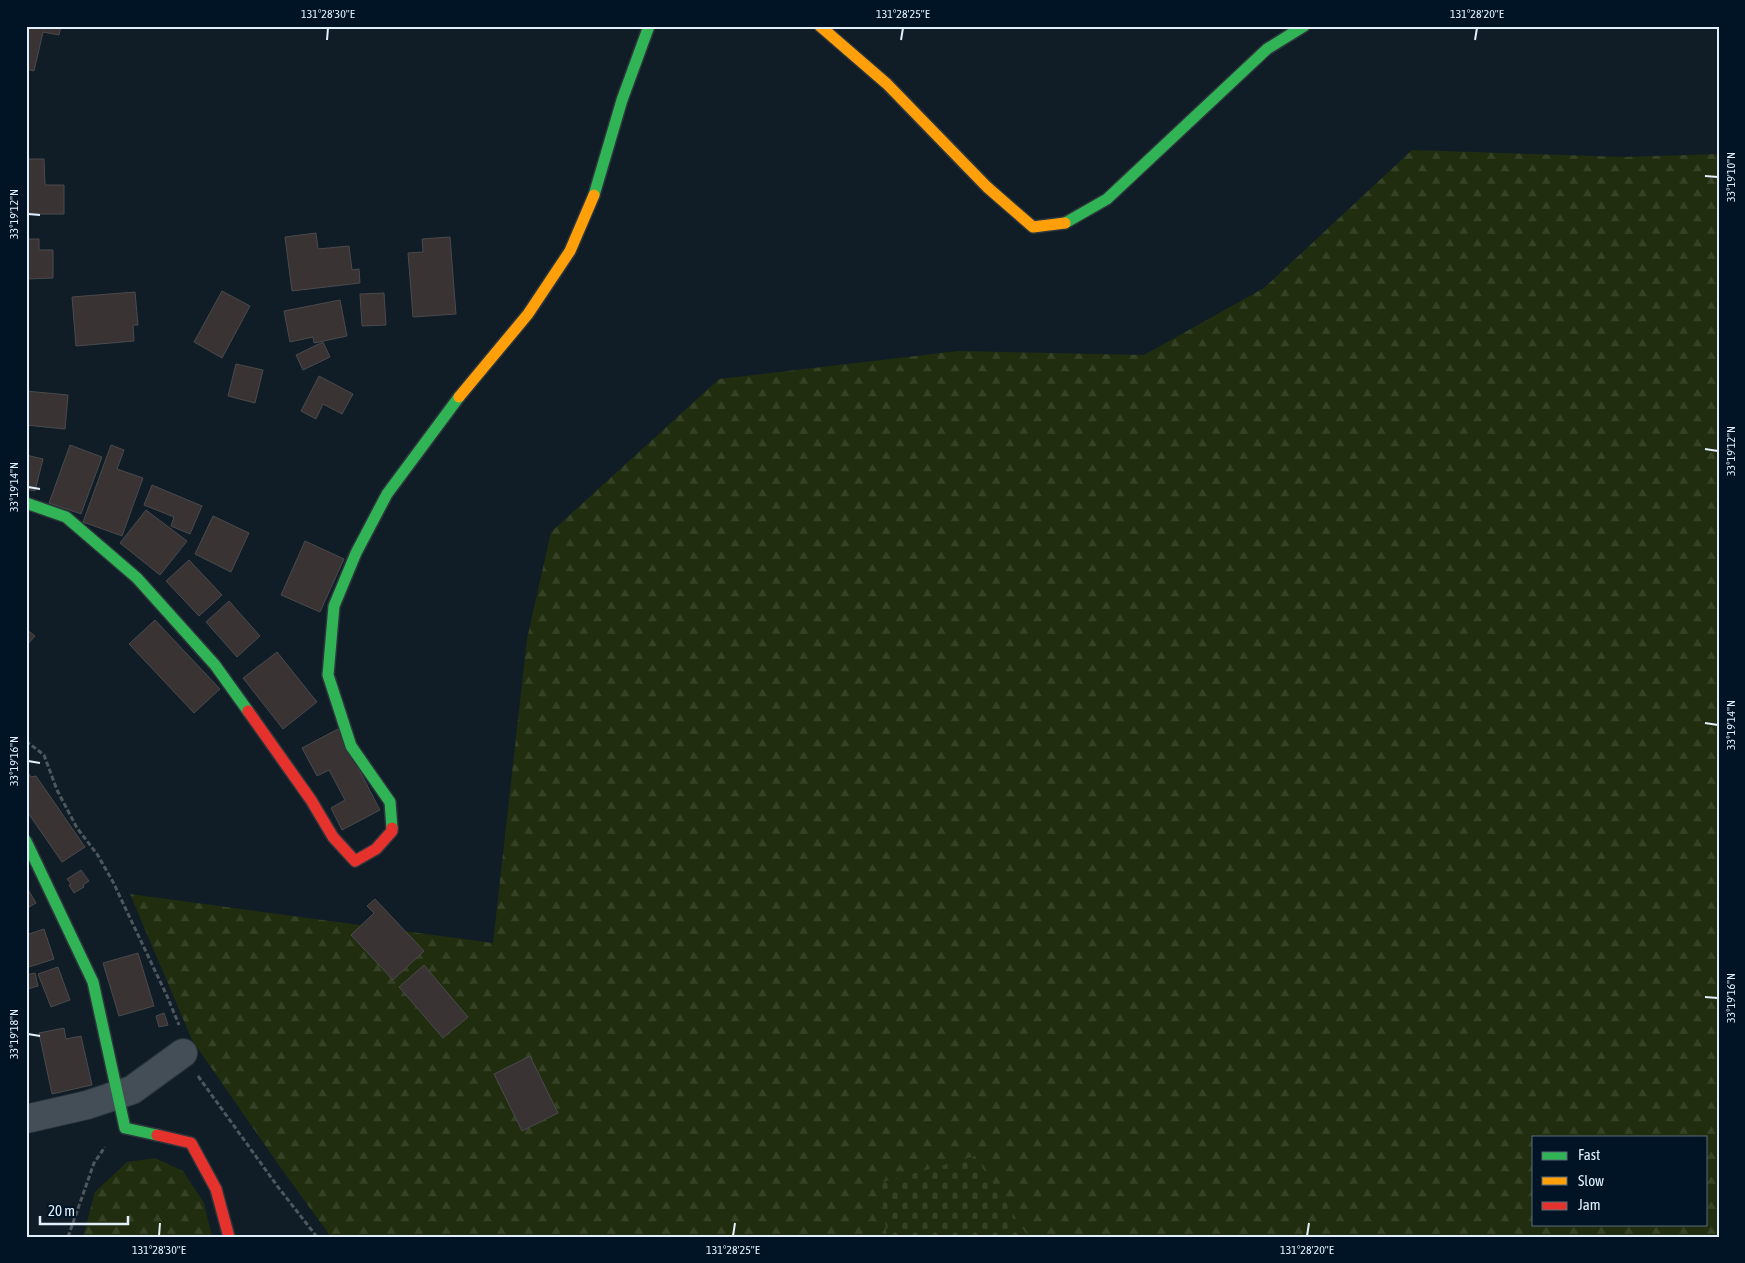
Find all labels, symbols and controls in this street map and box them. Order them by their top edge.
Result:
text: 131°28'30"E [301,7,355,21]
text: 131°28'25"E [876,7,930,21]
text: 131°28'20"E [1450,7,1504,21]
text: 33°19'10"N [1724,152,1738,202]
text: 33°19'12"N [7,189,21,239]
text: 33°19'12"N [1724,426,1738,476]
text: 33°19'14"N [7,462,21,512]
text: 33°19'14"N [1724,700,1738,750]
text: 33°19'16"N [7,736,21,786]
text: 33°19'16"N [1724,973,1738,1023]
text: 33°19'18"N [7,1009,21,1059]
legend [1532,1136,1708,1226]
text: Fast [1578,1146,1600,1163]
text: Slow [1578,1172,1604,1189]
scale bar [40,1193,128,1225]
text: Jam [1578,1196,1601,1213]
text: 20 m [48,1202,75,1219]
text: 131°28'30"E [132,1243,186,1257]
text: 131°28'25"E [706,1243,760,1257]
text: 131°28'20"E [1280,1243,1334,1257]

